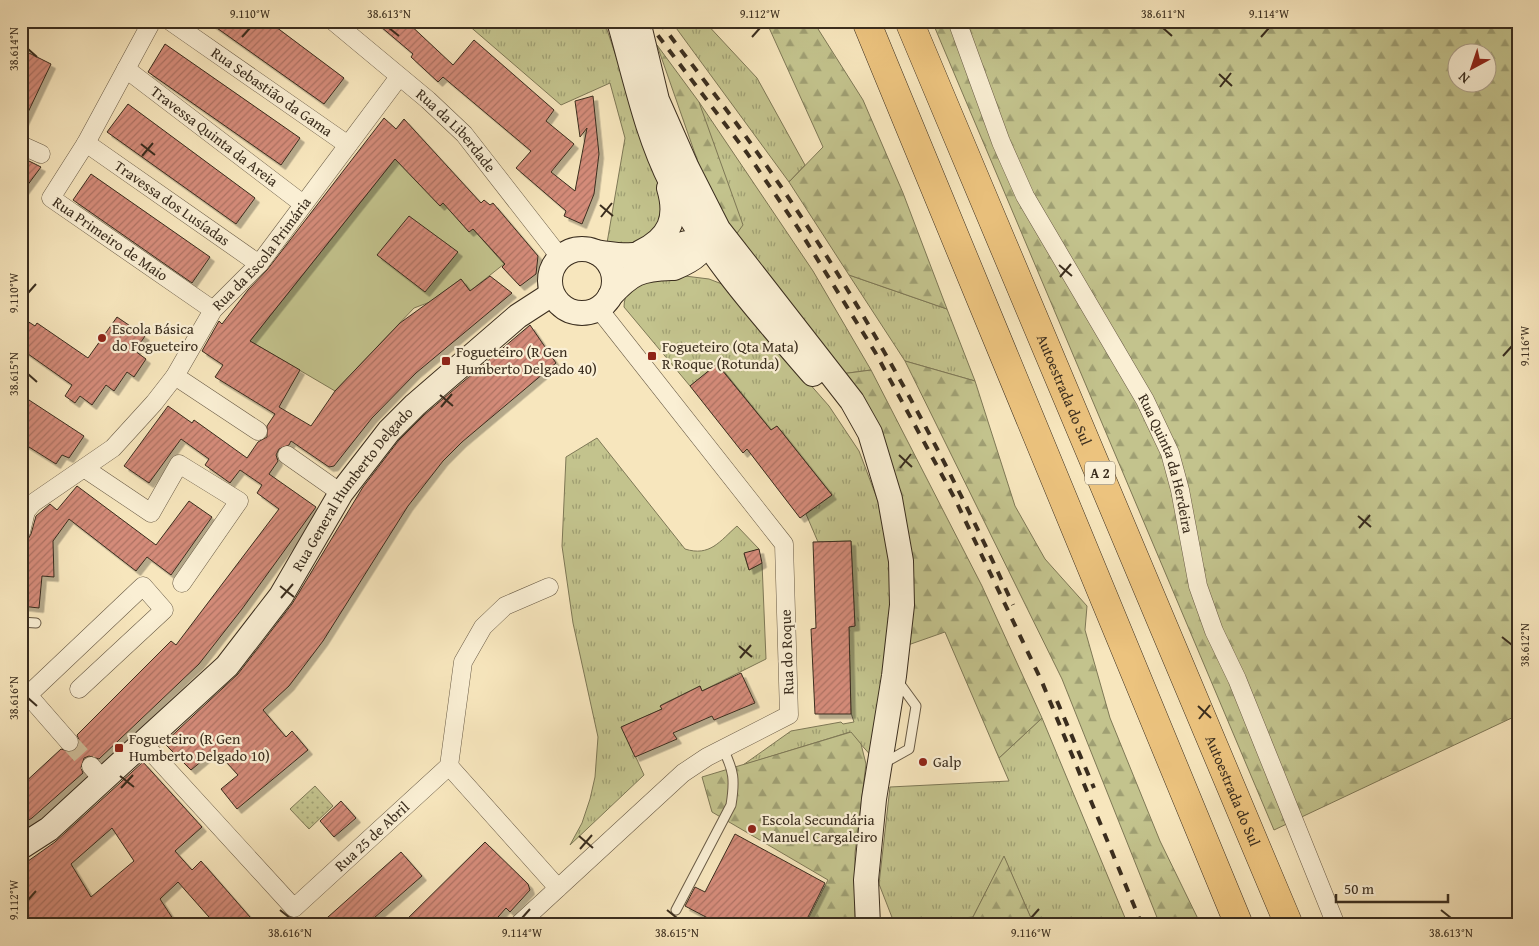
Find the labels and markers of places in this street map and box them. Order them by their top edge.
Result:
place label: Escola Básica do Fogueteiro [112,318,198,356]
marker: Escola Básica do Fogueteiro [96,332,108,344]
place label: Fogueteiro (Qta Mata) R Roque (Rotunda) [662,336,799,374]
place label: Fogueteiro (R Gen Humberto Delgado 40) [456,341,597,379]
marker: Fogueteiro (Qta Mata) R Roque (Rotunda) [646,350,658,362]
marker: Fogueteiro (R Gen Humberto Delgado 40) [440,355,452,367]
place label: Fogueteiro (R Gen Humberto Delgado 10) [129,728,270,766]
marker: Fogueteiro (R Gen Humberto Delgado 10) [113,742,125,754]
place label: Galp [933,751,961,772]
marker: Galp [917,756,929,768]
place label: Escola Secundária Manuel Cargaleiro [762,809,878,847]
marker: Escola Secundária Manuel Cargaleiro [746,823,758,835]

